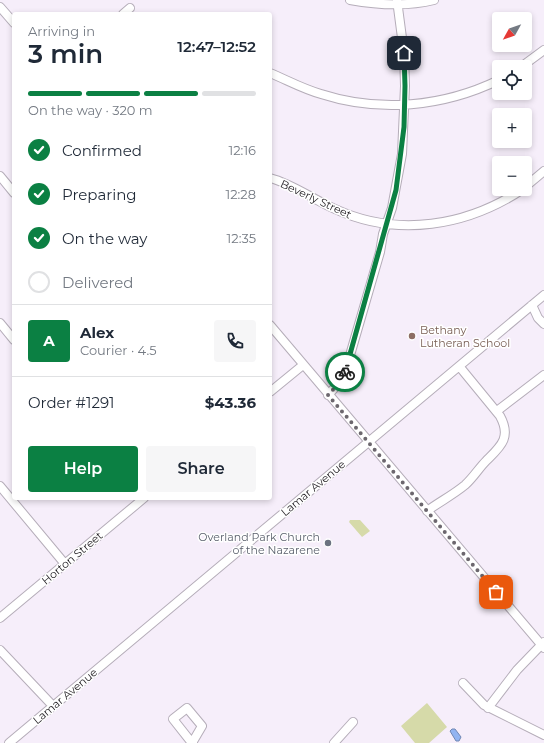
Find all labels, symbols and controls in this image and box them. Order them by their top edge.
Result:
north arrow [492,12,532,52]
map controls [492,12,532,196]
text: Arriving in [28,23,95,39]
pin [387,36,421,70]
text: 12:47–12:52 [177,37,256,56]
text: 3 min [28,38,103,70]
icon: home [393,42,415,64]
button: locate [492,60,532,100]
text: On the way · 320 m [28,102,153,118]
button: + [492,108,532,148]
icon: check [28,139,50,161]
text: Confirmed [62,141,142,160]
text: 12:16 [229,142,256,158]
button: − [492,156,532,196]
street label: Beverly Street [278,176,354,222]
icon: check [28,183,50,205]
text: Preparing [62,185,137,204]
text: 12:28 [225,186,256,202]
icon: check [28,227,50,249]
text: On the way [62,229,147,248]
text: 12:35 [227,230,256,246]
text: Delivered [62,273,134,292]
button: phone [214,320,256,362]
text: Alex [80,323,114,342]
place label: Bethany Lutheran School [420,323,510,350]
text: A [43,331,55,350]
marker: Bethany Lutheran School [407,331,417,341]
text: Courier · 4.5 [80,342,157,358]
courier [325,352,365,392]
icon: bike [334,361,356,383]
text: Order #1291 [28,393,115,412]
text: $43.36 [205,393,256,412]
button: Help [28,446,138,492]
button: Share [146,446,256,492]
street label: Lamar Avenue [278,457,348,519]
street label: Horton Street [39,528,106,588]
place label: Overland Park Church of the Nazarene [198,530,320,557]
marker: Overland Park Church of the Nazarene [323,538,333,548]
pin [479,575,513,609]
icon: bag [485,581,507,603]
street label: Lamar Avenue [30,665,100,727]

